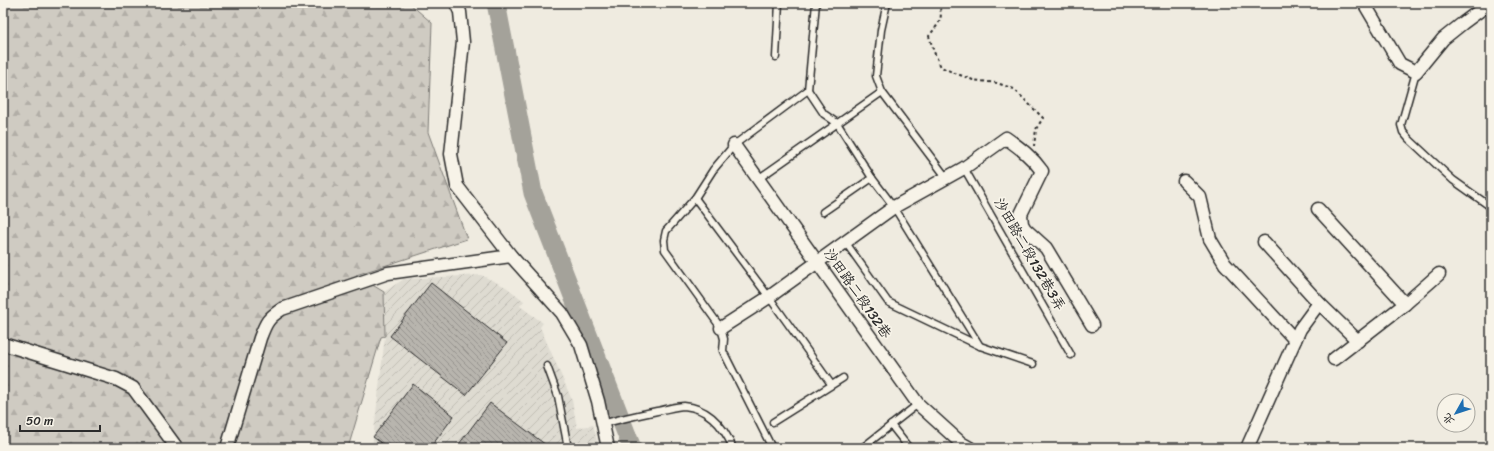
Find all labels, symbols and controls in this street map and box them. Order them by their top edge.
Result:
street label: 沙田路二段132巷3弄 [987,193,1072,316]
street label: 沙田路二段132巷 [817,243,899,345]
north arrow [1436,393,1476,433]
scale bar [20,407,100,433]
text: 北 [1438,409,1459,429]
text: 50 m [26,410,53,432]

